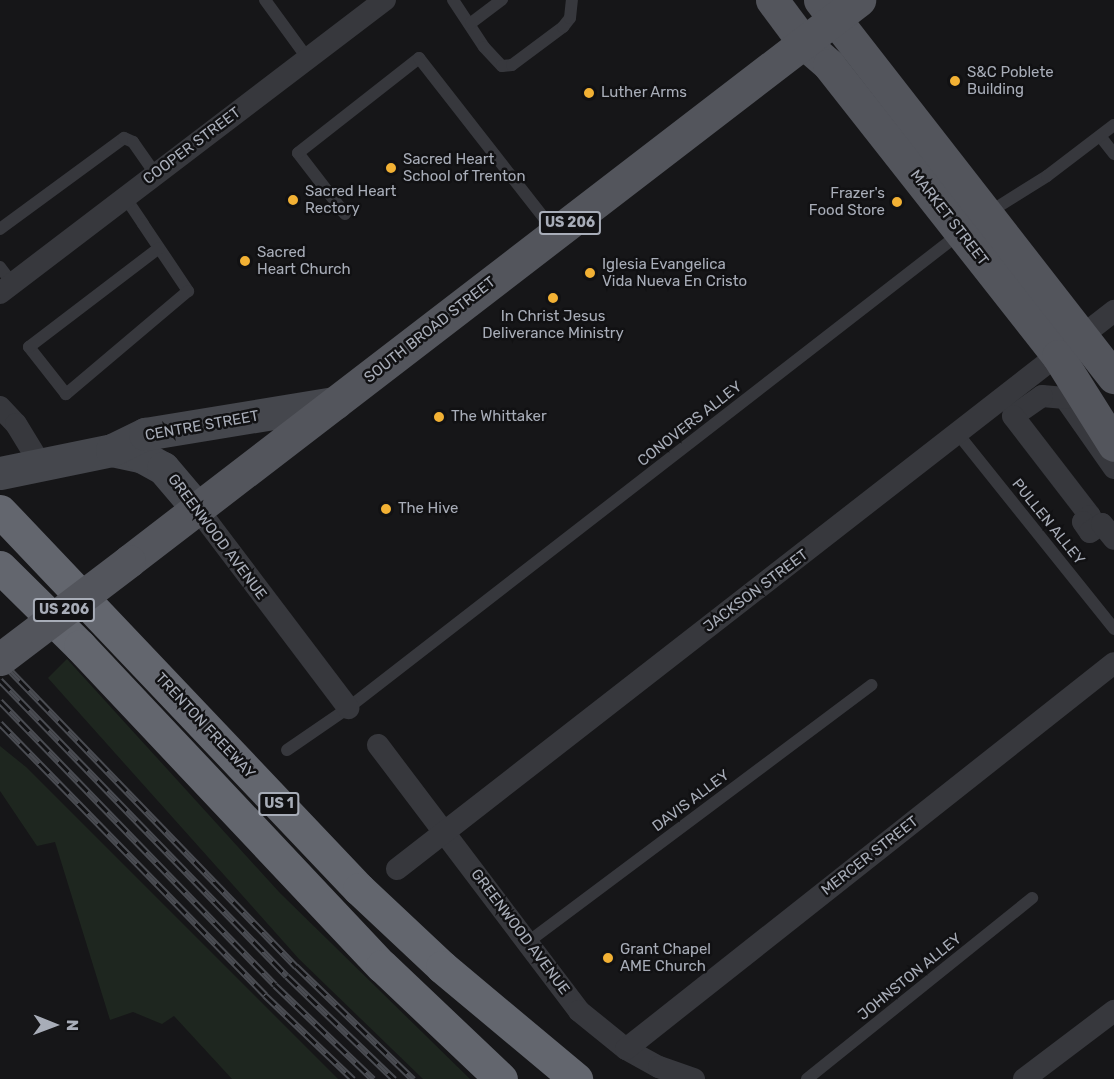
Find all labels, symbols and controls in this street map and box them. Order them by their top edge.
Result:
place label: S&C Poblete Building [967,63,1054,98]
marker: S&C Poblete Building [948,74,962,88]
place label: Luther Arms [601,84,688,102]
marker: Luther Arms [582,86,596,100]
street label: COOPER STREET [140,104,244,188]
place label: Sacred Heart School of Trenton [403,150,526,185]
marker: Sacred Heart School of Trenton [384,161,398,175]
street label: MARKET STREET [906,166,992,270]
place label: Sacred Heart Rectory [305,182,396,217]
place label: Frazer's Food Store [809,184,885,219]
marker: Sacred Heart Rectory [286,193,300,207]
marker: Frazer's Food Store [890,195,904,209]
road number: US 206 [538,212,602,234]
place label: Sacred Heart Church [257,243,351,278]
marker: Sacred Heart Church [238,254,252,268]
place label: Iglesia Evangelica Vida Nueva En Cristo [602,255,747,290]
marker: Iglesia Evangelica Vida Nueva En Cristo [583,266,597,280]
street label: SOUTH BROAD STREET [361,273,499,387]
marker: In Christ Jesus Deliverance Ministry [546,291,560,305]
place label: In Christ Jesus Deliverance Ministry [482,307,624,342]
street label: CONOVERS ALLEY [634,378,746,470]
street label: CENTRE STREET [144,407,260,445]
place label: The Whittaker [451,408,547,426]
marker: The Whittaker [432,410,446,424]
street label: GREENWOOD AVENUE [164,470,270,604]
street label: PULLEN ALLEY [1008,475,1088,569]
place label: The Hive [398,500,458,518]
marker: The Hive [379,502,393,516]
street label: JACKSON STREET [700,546,812,636]
road number: US 206 [32,599,96,621]
street label: TRENTON FREEWAY [151,669,259,783]
street label: DAVIS ALLEY [649,766,733,836]
road number: US 1 [258,793,300,815]
street label: MERCER STREET [818,813,922,899]
street label: GREENWOOD AVENUE [467,865,573,999]
street label: JOHNSTON ALLEY [854,930,966,1024]
place label: Grant Chapel AME Church [620,940,711,975]
marker: Grant Chapel AME Church [601,951,615,965]
north arrow [24,995,84,1055]
text: N [63,1019,82,1031]

